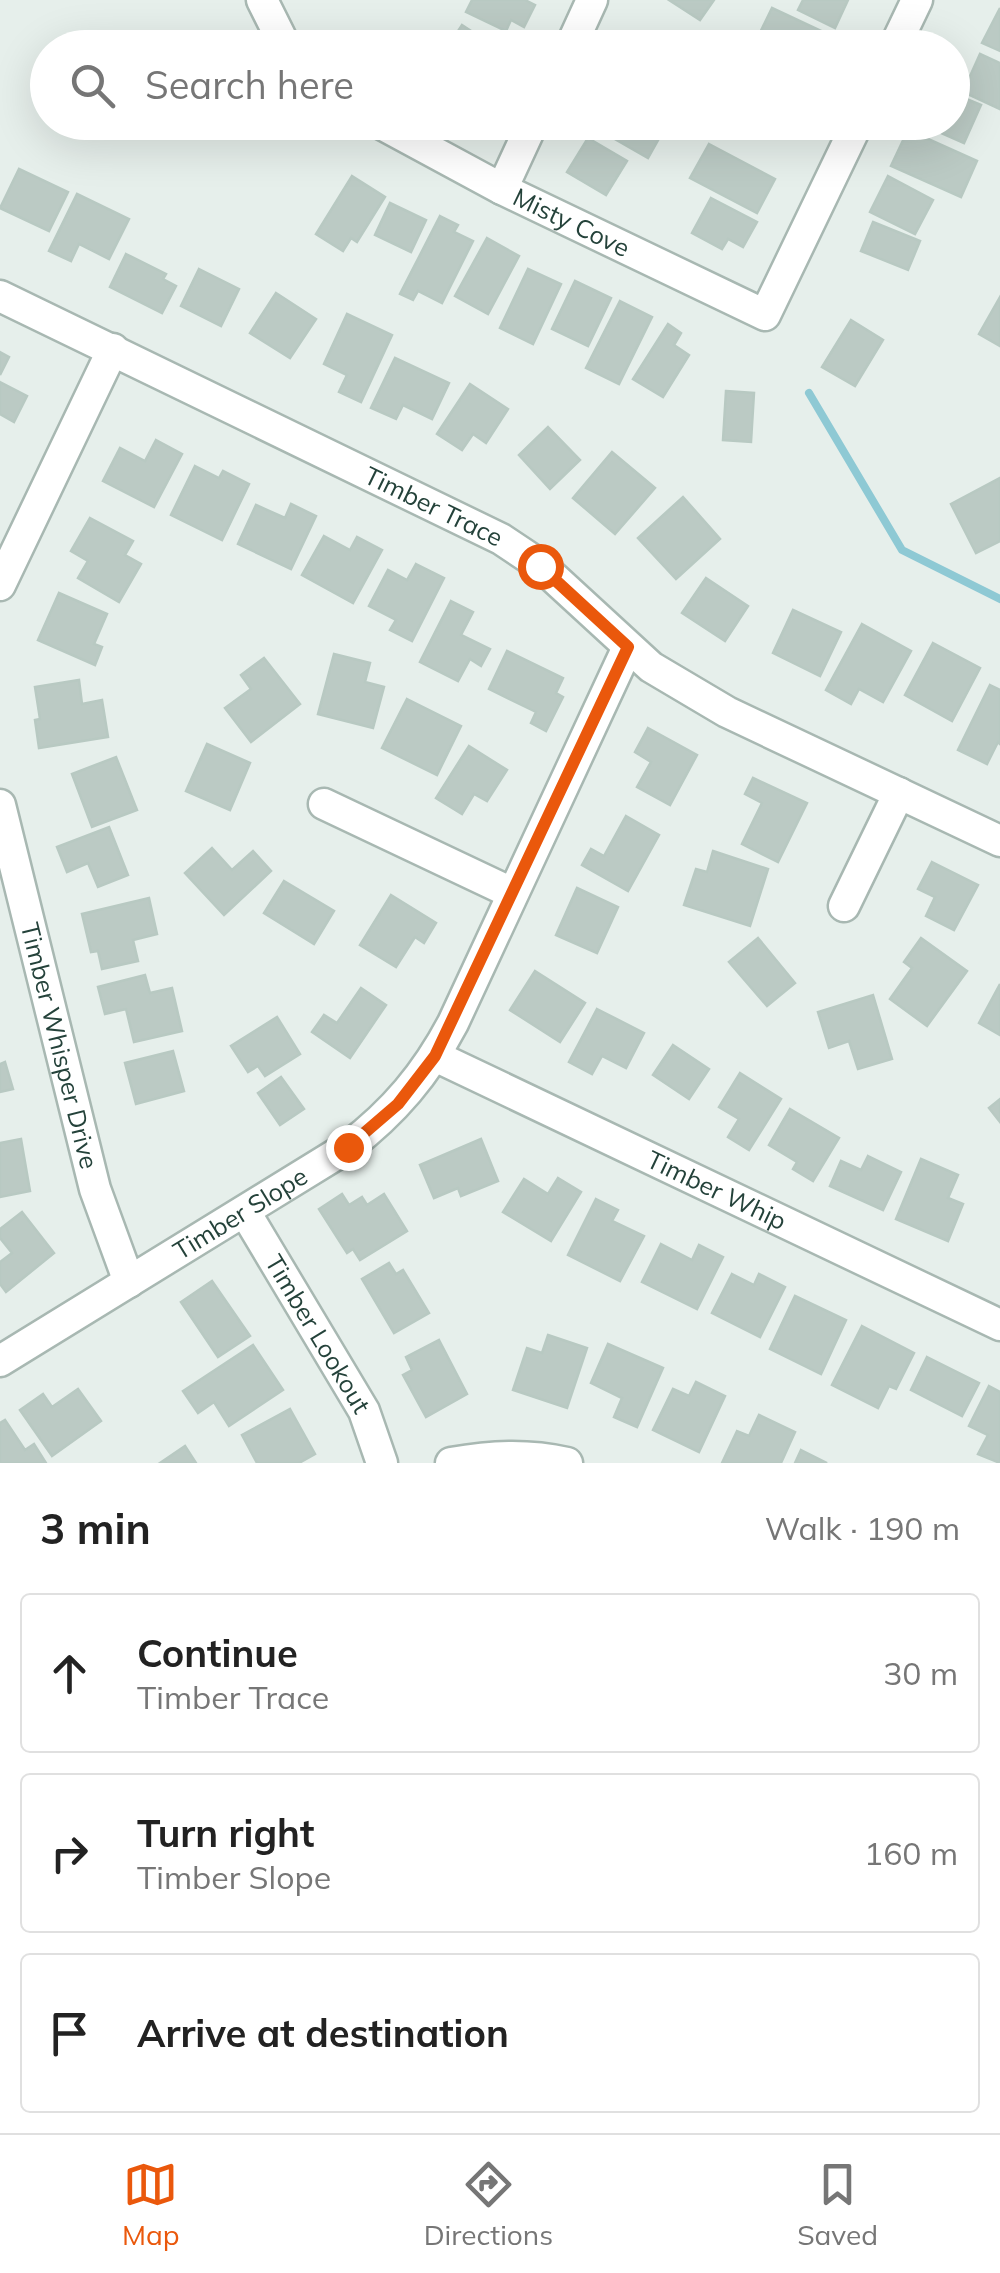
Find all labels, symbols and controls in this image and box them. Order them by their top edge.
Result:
search box [30,30,970,140]
icon: search [65,58,120,113]
text: Search here [145,61,354,109]
street label: Misty Cove [508,181,635,263]
street label: Timber Trace [360,459,508,553]
route start [518,544,564,590]
street label: Timber Whisper Drive [15,919,105,1172]
route end [326,1125,372,1171]
street label: Timber Whip [642,1143,792,1236]
street label: Timber Slope [167,1160,313,1266]
street label: Timber Lookout [259,1249,378,1419]
text: 3 min [40,1502,151,1555]
text: Walk · 190 m [765,1508,960,1548]
text: Continue [137,1629,298,1677]
icon: ahead [42,1646,97,1701]
text: 30 m [883,1653,958,1693]
text: Timber Trace [137,1677,329,1717]
text: Turn right [137,1809,314,1857]
icon: right [42,1826,97,1881]
text: 160 m [864,1833,958,1873]
text: Timber Slope [137,1857,331,1897]
icon: arrive [42,2006,97,2061]
text: Arrive at destination [137,2009,509,2057]
tab: Map [122,2157,180,2252]
tab: Directions [424,2157,553,2252]
tab: Saved [797,2157,878,2252]

